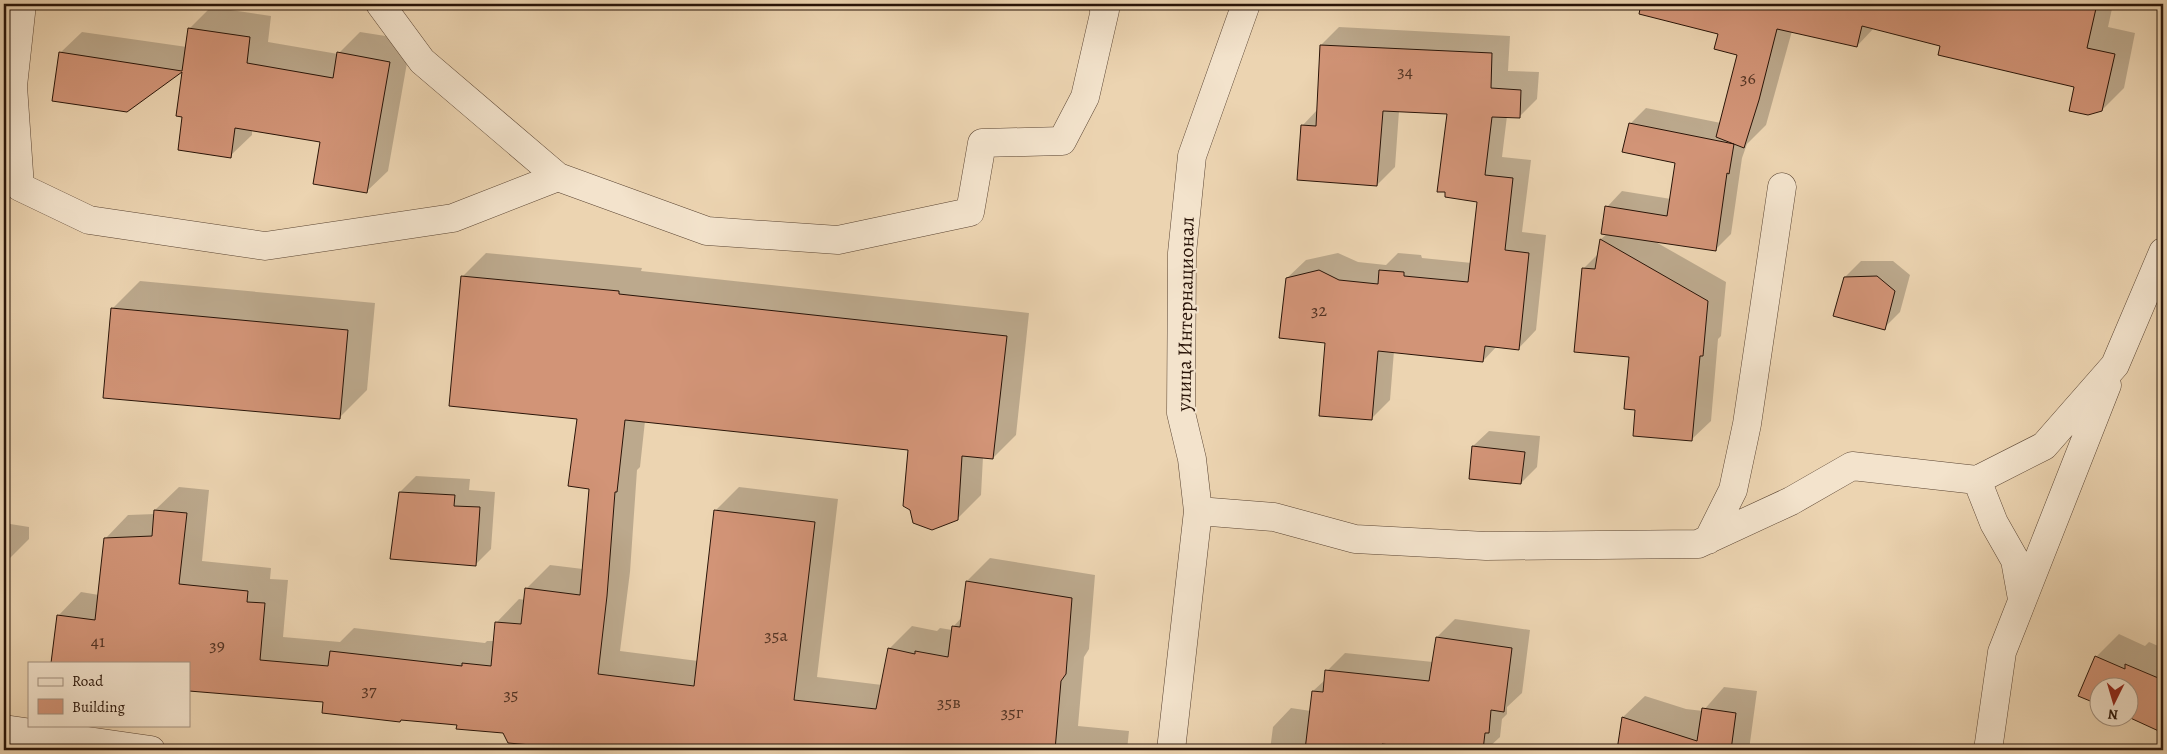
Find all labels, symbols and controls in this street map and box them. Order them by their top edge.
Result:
house number: 34 [1397,59,1413,83]
house number: 36 [1740,66,1756,90]
street label: улица Интернационал [1170,216,1201,413]
house number: 32 [1311,298,1327,322]
house number: 35а [764,623,788,647]
house number: 41 [91,629,105,653]
house number: 39 [209,633,225,657]
legend [28,662,190,726]
text: Road [72,671,104,691]
north arrow [2090,676,2140,726]
house number: 37 [361,678,377,702]
house number: 35 [503,682,519,706]
house number: 35в [937,690,961,714]
text: Building [72,697,125,717]
house number: 35г [1001,700,1024,724]
text: N [2107,705,2119,724]

